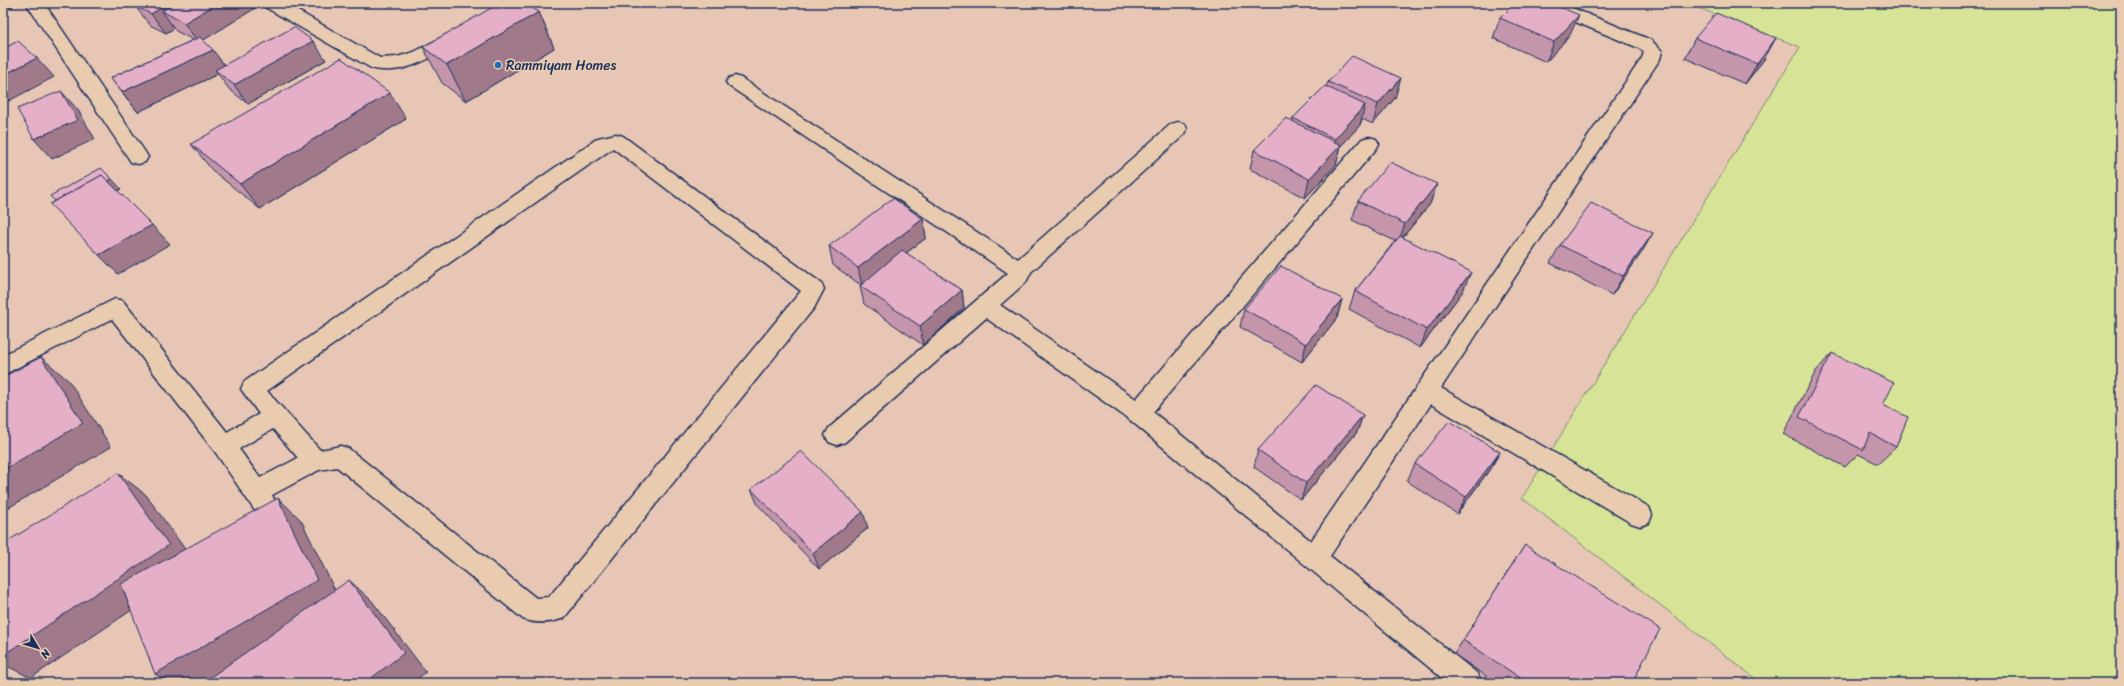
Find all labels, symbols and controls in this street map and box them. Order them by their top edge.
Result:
place label: Rammiyam Homes [506,53,616,78]
marker: Rammiyam Homes [493,60,503,70]
north arrow [18,628,58,668]
text: N [35,644,56,663]

